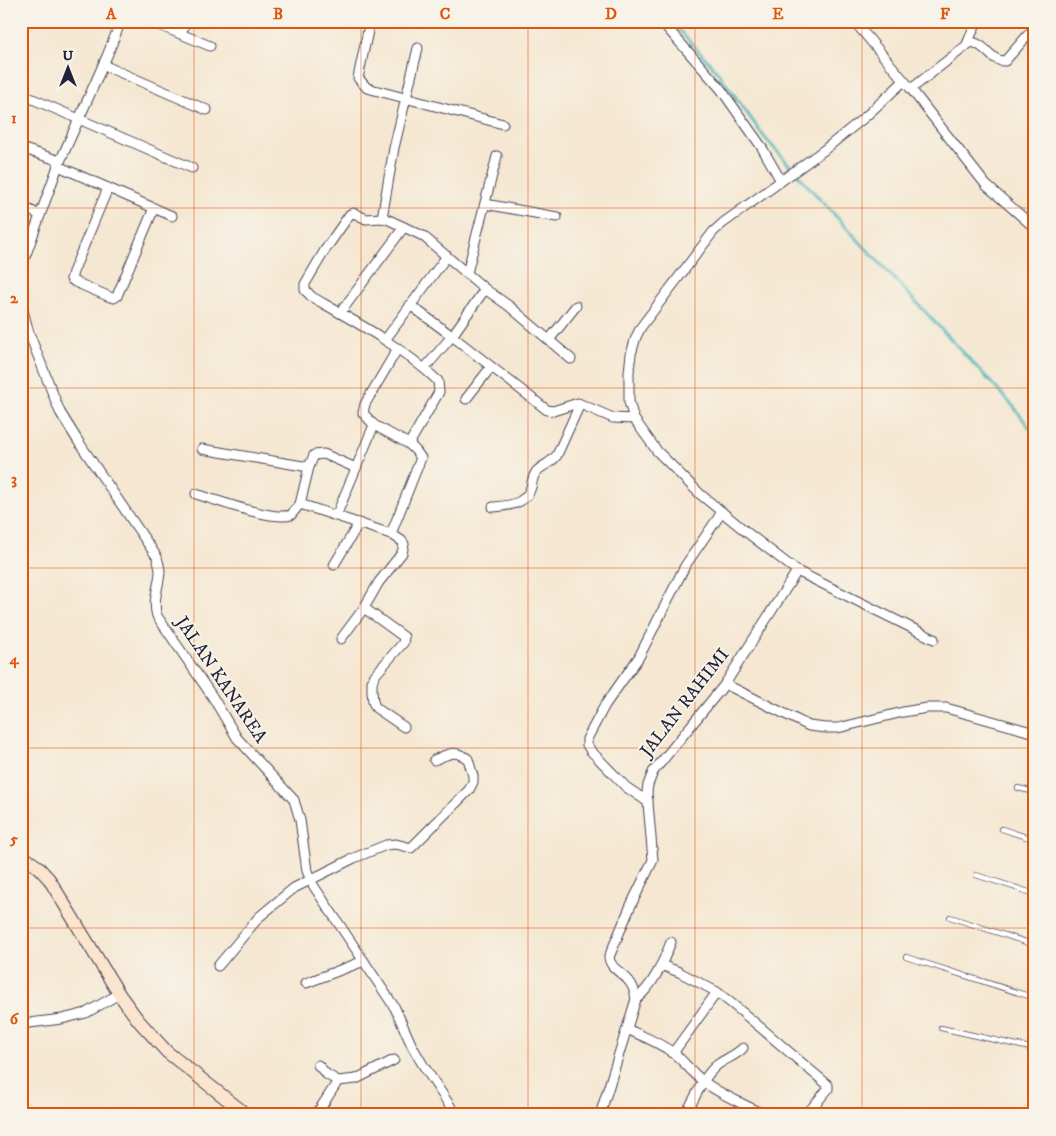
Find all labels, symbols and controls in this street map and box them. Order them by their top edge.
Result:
text: A [105,4,117,24]
text: B [273,4,283,24]
text: C [440,4,450,24]
text: D [605,4,617,24]
text: E [772,4,784,24]
text: F [940,4,950,24]
north arrow [42,42,92,92]
text: U [63,47,74,65]
text: 1 [11,108,17,128]
text: 2 [10,288,19,308]
text: 3 [11,469,17,489]
street label: JALAN KANAREA [169,611,272,748]
street label: JALAN RAHIMI [635,644,734,763]
text: 4 [8,649,19,669]
text: 5 [9,829,18,849]
text: 6 [10,1009,20,1029]

